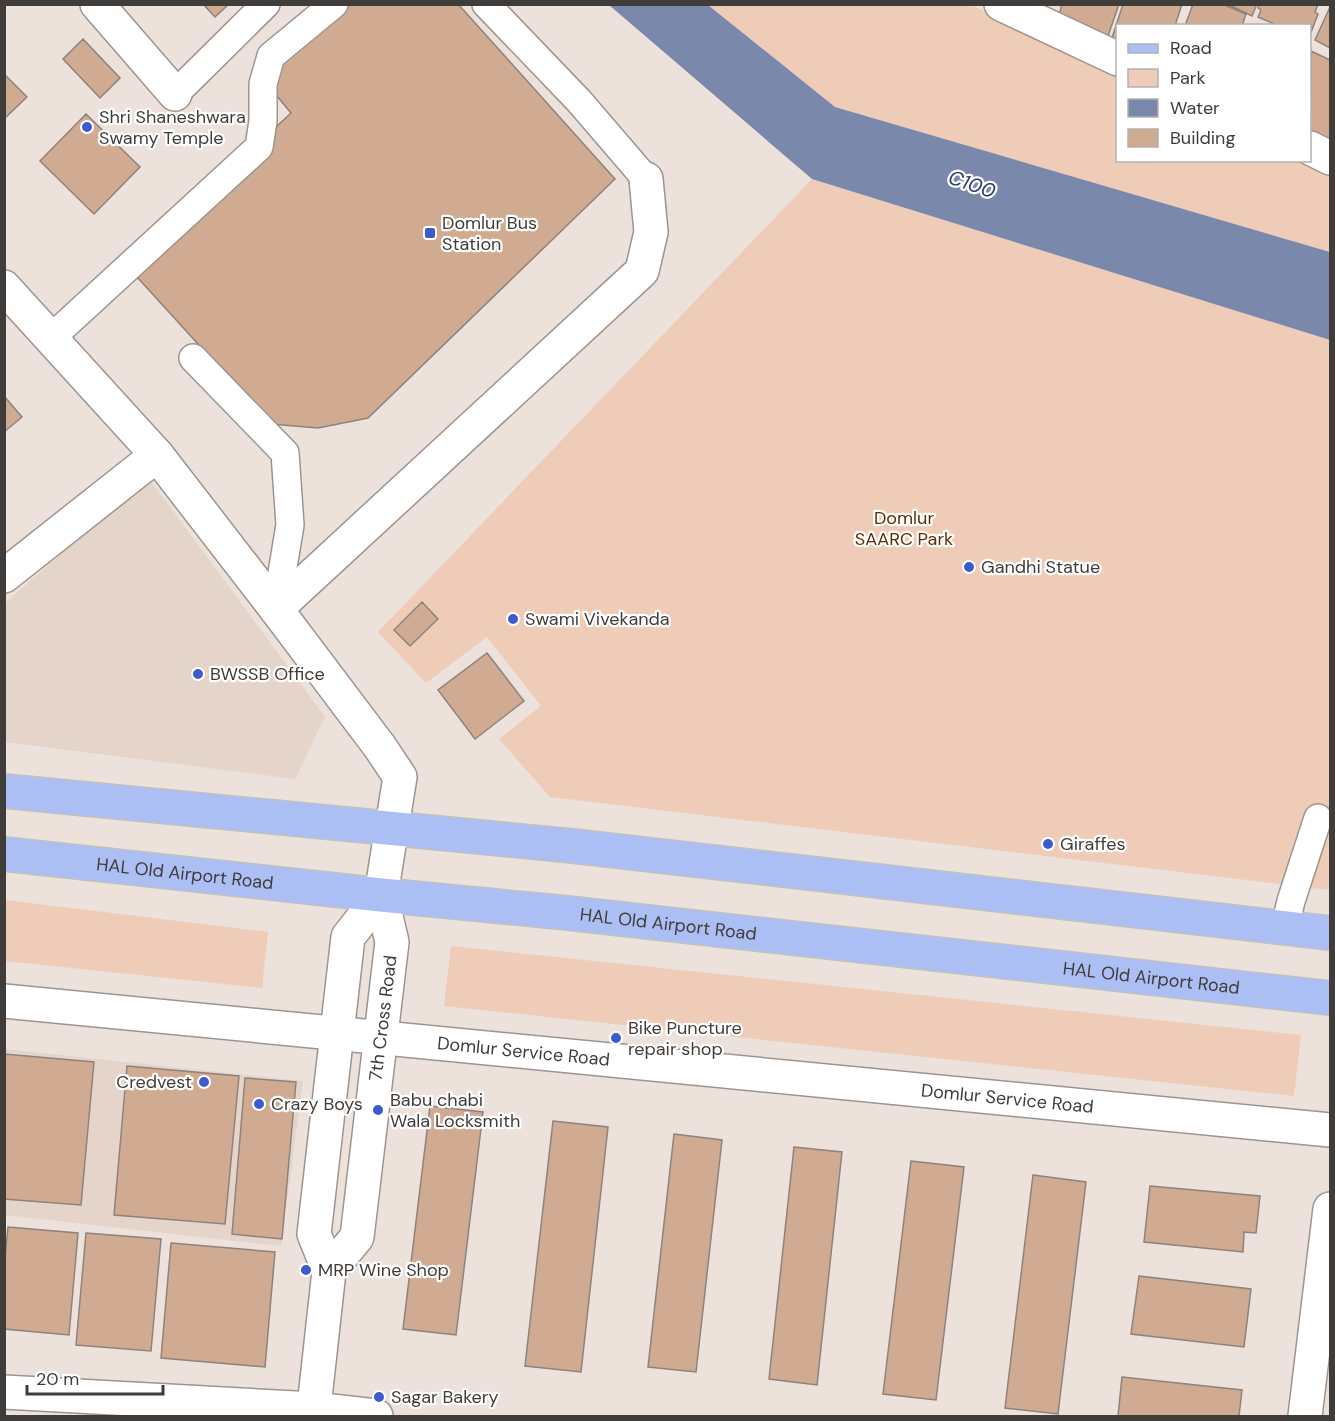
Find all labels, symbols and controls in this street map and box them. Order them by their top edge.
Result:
legend [1116,24,1311,162]
text: Road [1170,36,1212,60]
text: Park [1170,66,1206,90]
text: Water [1170,96,1220,120]
place label: Shri Shaneshwara Swamy Temple [99,105,246,150]
marker: Shri Shaneshwara Swamy Temple [80,120,94,134]
text: Building [1170,126,1235,150]
water label: C100 [945,164,999,204]
place label: Domlur Bus Station [442,211,537,256]
marker: Domlur Bus Station [423,226,437,240]
park label: Domlur SAARC Park [855,506,953,551]
place label: Gandhi Statue [981,555,1100,579]
marker: Gandhi Statue [962,560,976,574]
place label: Swami Vivekanda [525,607,670,631]
marker: Swami Vivekanda [506,612,520,626]
place label: BWSSB Office [210,662,325,686]
marker: BWSSB Office [191,667,205,681]
place label: Giraffes [1060,832,1126,856]
marker: Giraffes [1041,837,1055,851]
street label: HAL Old Airport Road [95,852,275,895]
street label: HAL Old Airport Road [579,902,758,946]
street label: 7th Cross Road [363,954,403,1082]
street label: HAL Old Airport Road [1062,956,1241,1000]
place label: Bike Puncture repair shop [628,1016,742,1061]
street label: Domlur Service Road [436,1031,611,1072]
marker: Bike Puncture repair shop [609,1031,623,1045]
place label: Credvest [116,1070,192,1094]
marker: Credvest [197,1075,211,1089]
street label: Domlur Service Road [920,1078,1095,1119]
place label: Babu chabi Wala Locksmith [390,1088,520,1133]
place label: Crazy Boys [271,1092,363,1116]
marker: Crazy Boys [252,1097,266,1111]
marker: Babu chabi Wala Locksmith [371,1103,385,1117]
place label: MRP Wine Shop [318,1258,449,1282]
marker: MRP Wine Shop [299,1263,313,1277]
scale bar [27,1358,164,1396]
text: 20 m [36,1367,79,1391]
place label: Sagar Bakery [391,1385,498,1409]
marker: Sagar Bakery [372,1390,386,1404]

